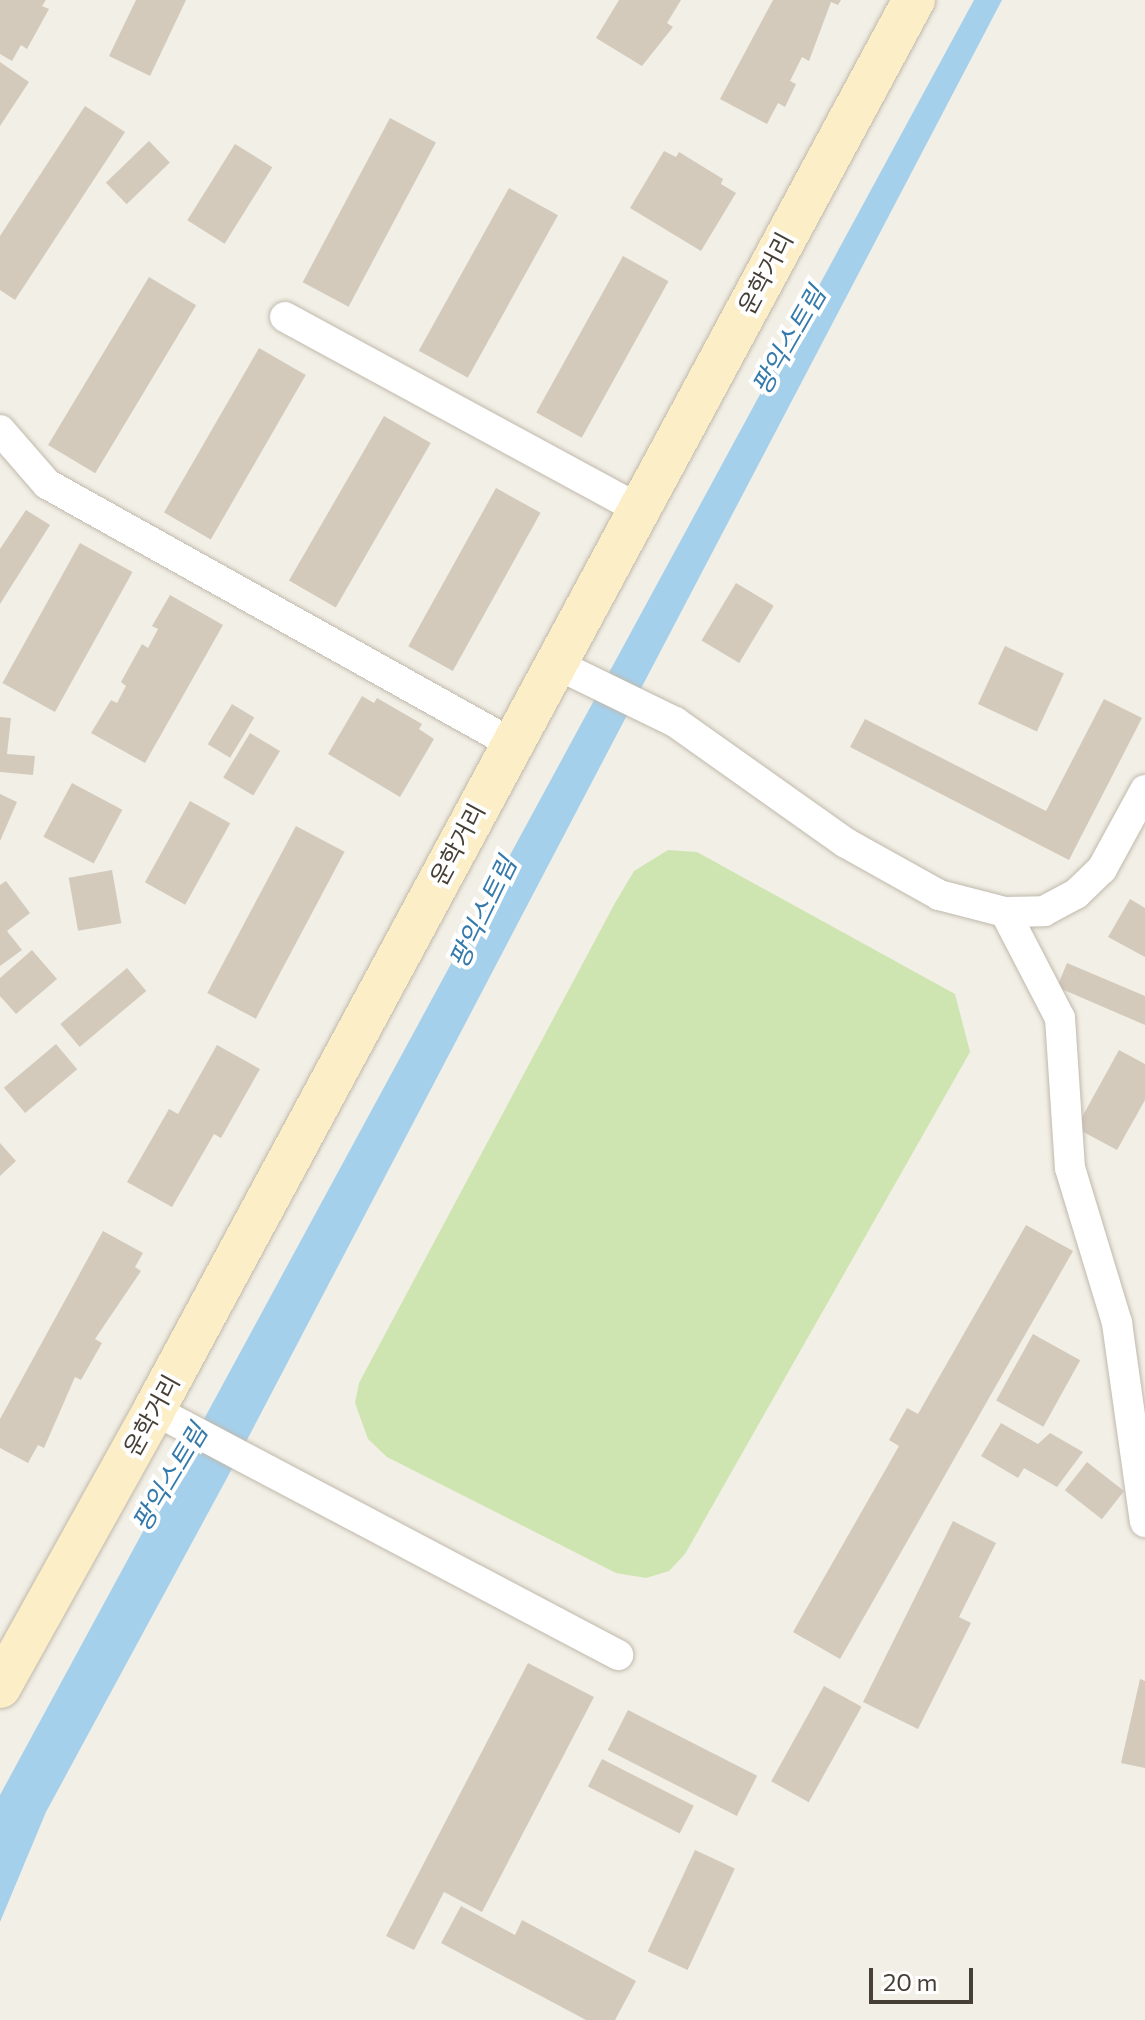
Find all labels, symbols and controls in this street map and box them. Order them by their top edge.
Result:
street label: 운학거리 [732,227,798,319]
water label: 팡익스트림 [745,280,831,400]
street label: 운학거리 [424,798,490,890]
water label: 팡익스트림 [442,851,522,973]
street label: 운학거리 [117,1369,185,1461]
water label: 팡익스트림 [125,1418,213,1536]
scale bar [873,1952,977,2002]
text: 20 m [883,1967,937,1996]

